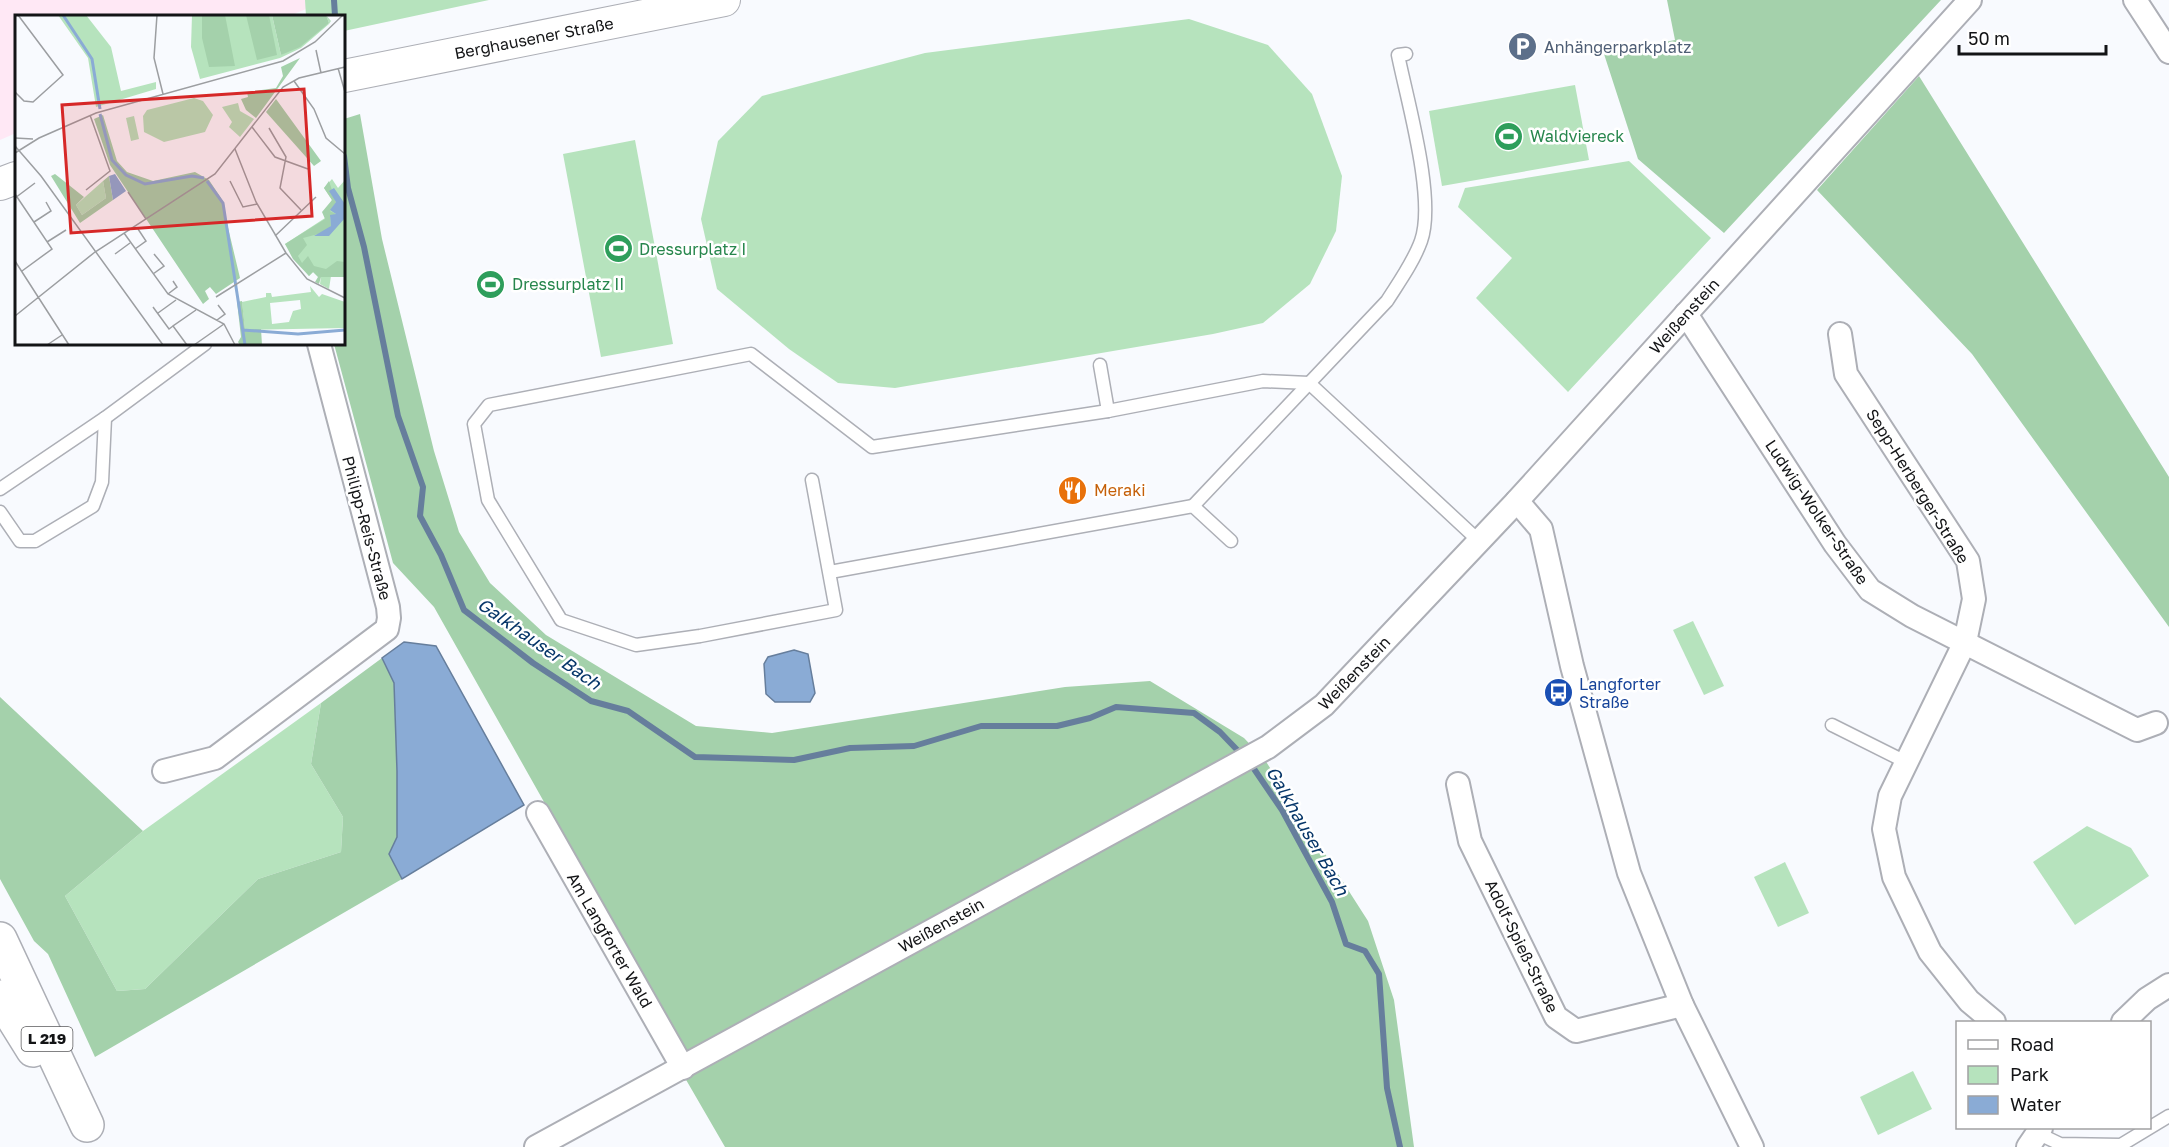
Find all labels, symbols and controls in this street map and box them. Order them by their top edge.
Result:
street label: Berghausener Straße [453,13,615,63]
inset map [15,15,345,345]
scale bar [1959,18,2106,56]
text: 50 m [1968,27,2010,49]
parking icon: Anhängerparkplatz [1507,31,1539,63]
place label: Anhängerparkplatz [1544,37,1692,57]
sports icon: Waldviereck [1493,120,1525,152]
place label: Waldviereck [1530,126,1624,146]
sports icon: Dressurplatz I [602,233,634,265]
place label: Dressurplatz I [639,239,746,259]
sports icon: Dressurplatz II [475,268,507,300]
place label: Dressurplatz II [512,274,624,294]
street label: Weißenstein [1645,274,1723,358]
street label: Sepp-Herberger-Straße [1862,405,1974,567]
street label: Ludwig-Wolker-Straße [1761,436,1873,588]
street label: Philipp-Reis-Straße [338,454,396,602]
restaurant icon: Meraki [1057,474,1089,506]
place label: Meraki [1094,480,1146,500]
water label: Galkhauser Bach [474,592,606,694]
street label: Weißenstein [1314,632,1394,714]
place label: Langforter Straße [1579,674,1661,712]
bus stop icon: Langforter Straße [1542,677,1574,709]
water label: Galkhauser Bach [1262,762,1354,900]
street label: Am Langforter Wald [563,869,657,1011]
street label: Adolf-Spieß-Straße [1481,876,1563,1016]
street label: Weißenstein [895,893,987,957]
legend [1956,1021,2151,1129]
road number: L 219 [22,1027,72,1051]
text: Road [2010,1033,2054,1055]
text: Park [2010,1063,2049,1085]
text: Water [2010,1093,2061,1115]

